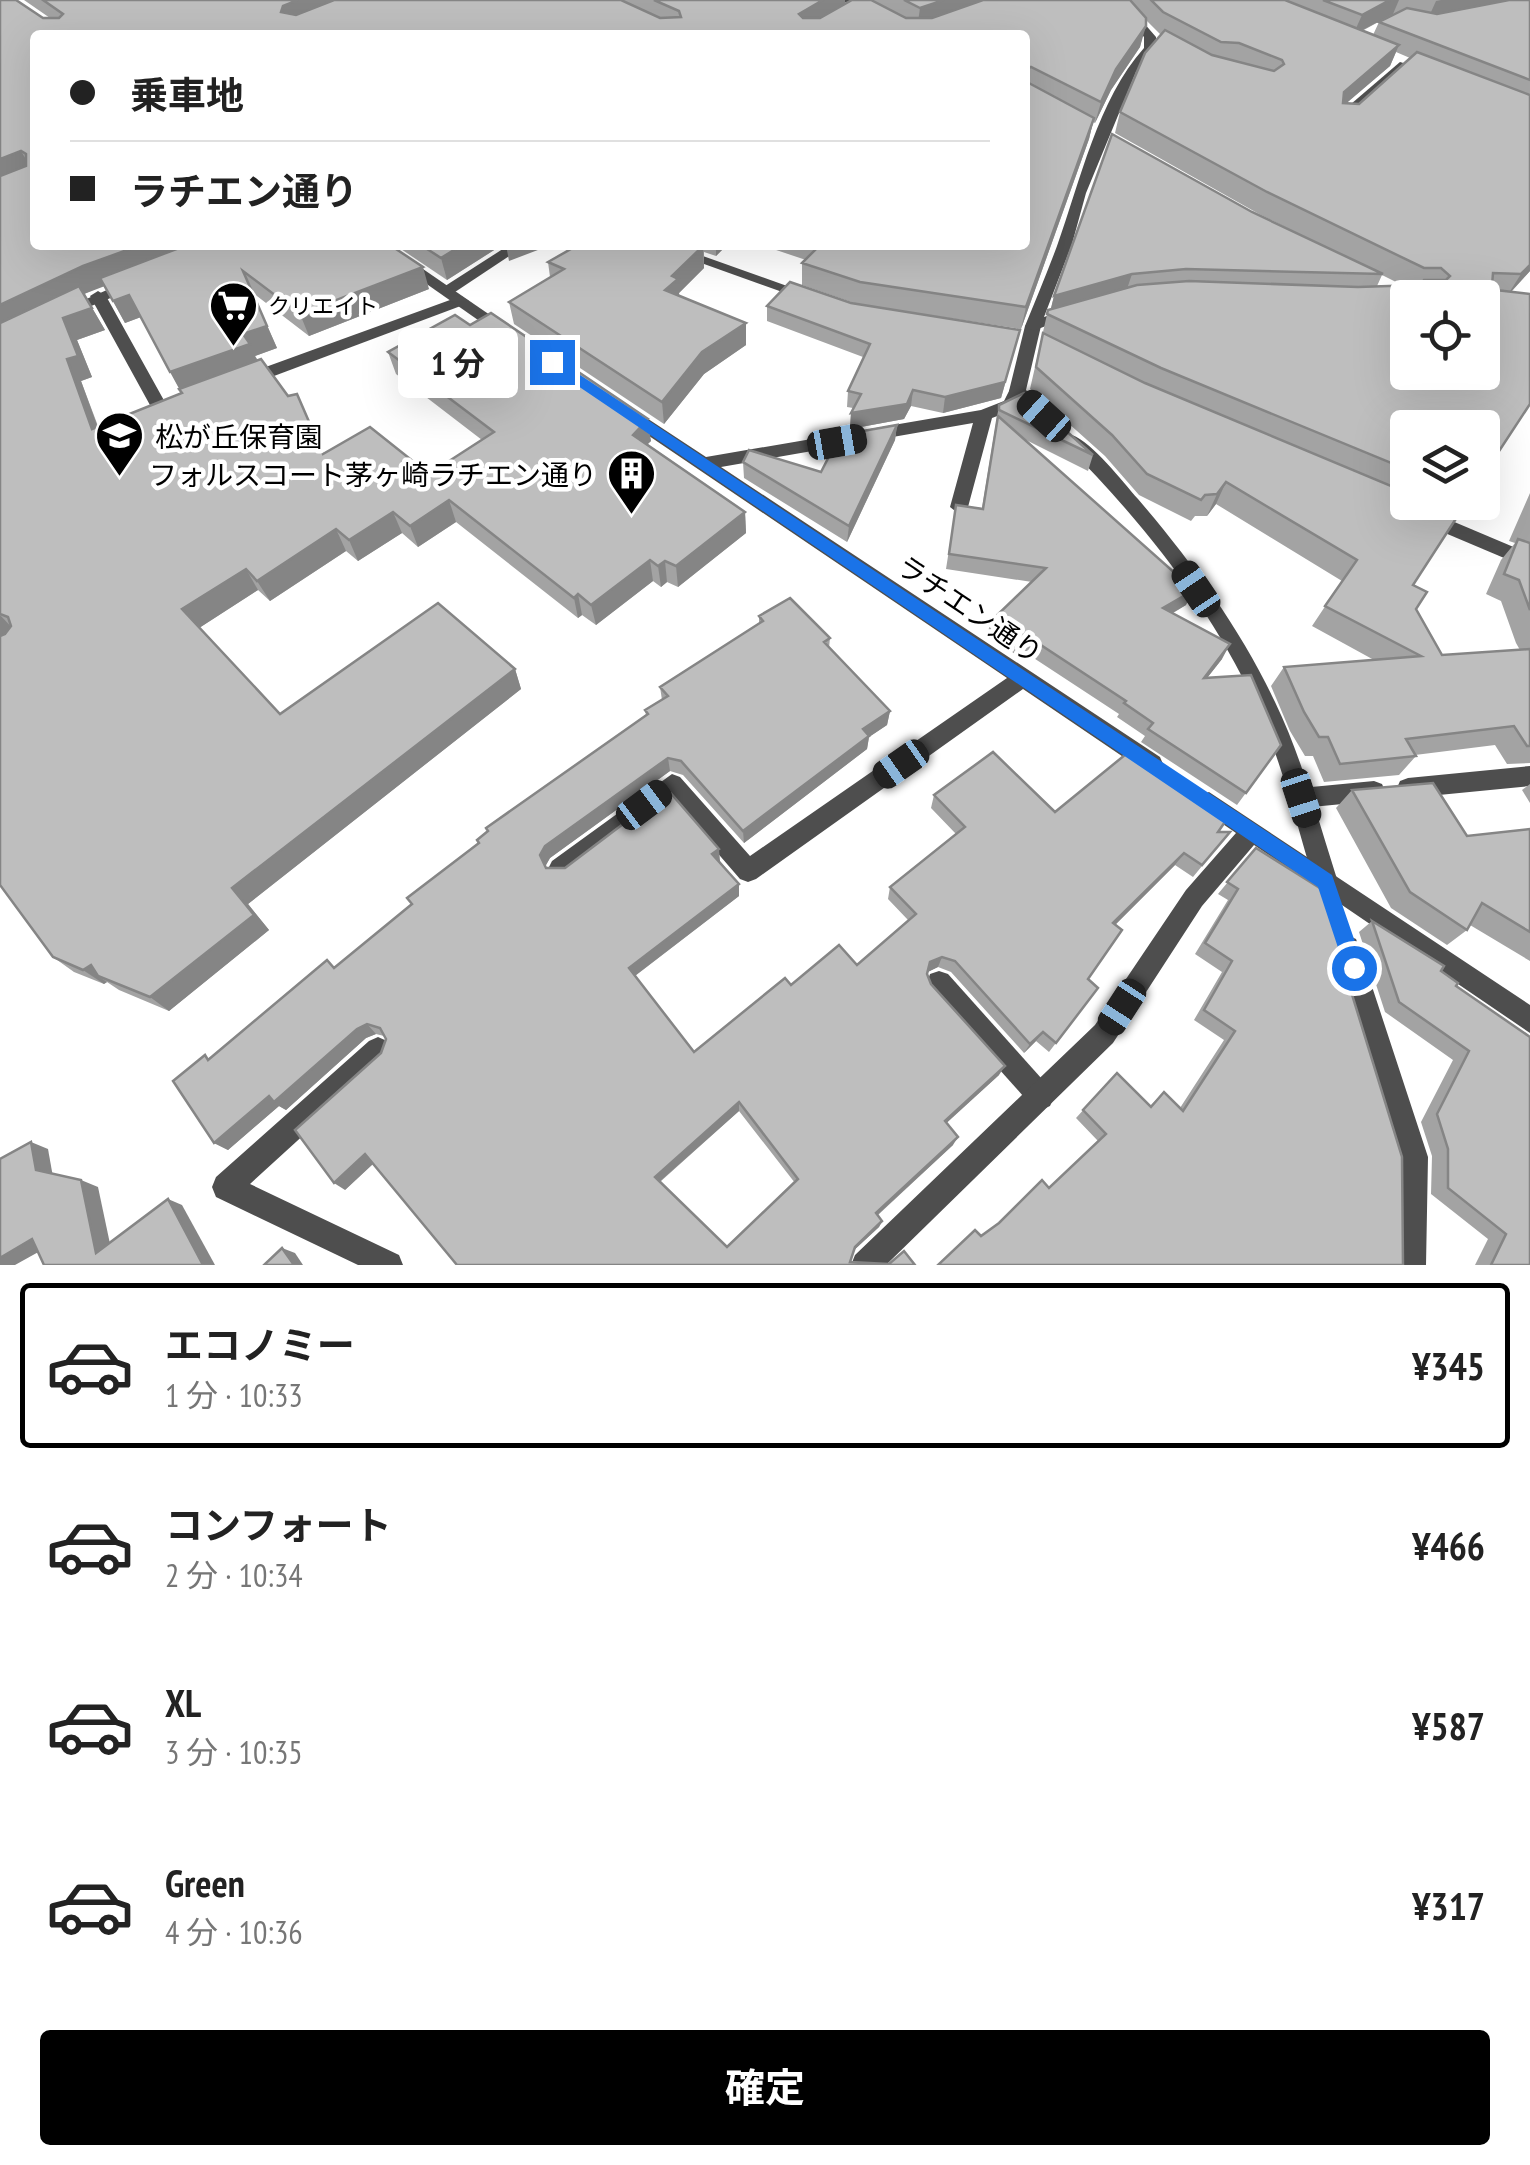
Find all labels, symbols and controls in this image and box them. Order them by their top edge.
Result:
text: 乗車地 [130,70,244,119]
text: ラチエン通り [130,166,358,215]
supermarket icon: クリエイト [207,280,259,348]
map controls [1390,280,1500,520]
button: locate [1390,280,1500,390]
place label: クリエイト [268,292,378,320]
callout: 1 分 [397,327,517,397]
route end [530,340,575,385]
text: 1 分 [431,342,485,384]
car [1012,385,1076,447]
school or university icon: 松が丘保育園 [94,410,146,478]
button: layers [1390,410,1500,520]
place label: 松が丘保育園 [155,418,323,455]
car [805,422,869,462]
building icon: フォルスコート茅ヶ崎ラチエン通り [606,448,658,516]
place label: フォルスコート茅ヶ崎ラチエン通り [149,456,597,493]
street label: ラチエン通り [890,547,1050,671]
car [1167,556,1225,622]
car [868,735,934,793]
car [1277,765,1325,831]
car [611,775,677,835]
route start [1332,946,1377,991]
car [1093,974,1151,1040]
text: エコノミー [165,1320,355,1369]
icon: car [45,1321,135,1411]
text: ¥345 [1412,1341,1485,1390]
text: 1 分 · 10:33 [165,1374,303,1416]
text: コンフォート [165,1500,392,1549]
icon: car [45,1501,135,1591]
text: ¥466 [1412,1521,1485,1570]
text: 2 分 · 10:34 [165,1554,303,1596]
text: XL [165,1678,201,1727]
icon: car [45,1681,135,1771]
text: ¥587 [1412,1701,1485,1750]
text: 3 分 · 10:35 [165,1731,303,1773]
text: Green [165,1858,245,1907]
icon: car [45,1861,135,1951]
text: ¥317 [1412,1881,1485,1930]
text: 4 分 · 10:36 [165,1911,303,1953]
button: 確定 [40,2030,1490,2145]

